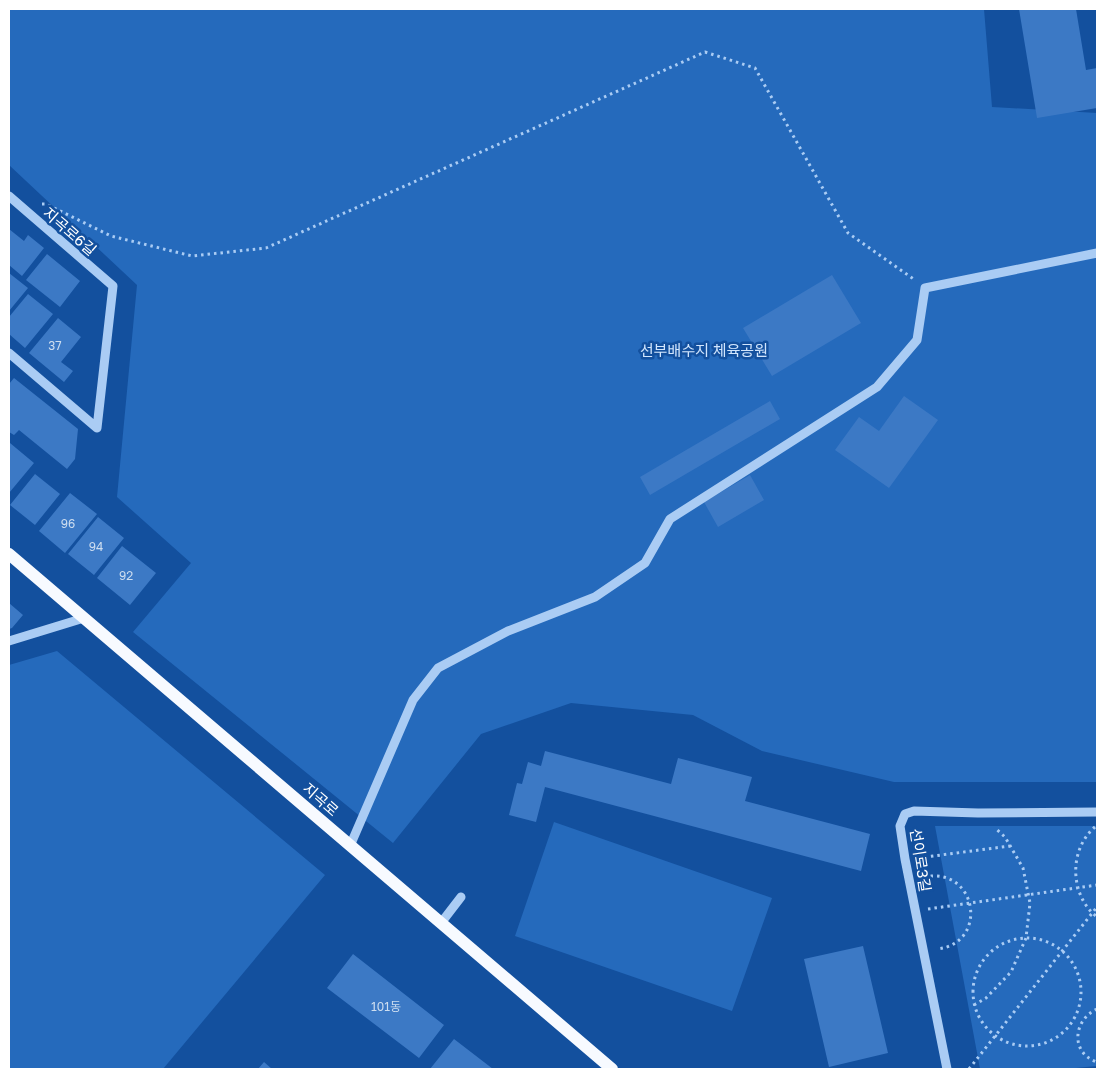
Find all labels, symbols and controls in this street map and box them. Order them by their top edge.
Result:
street label: 지곡로6길 [40,203,100,259]
house number: 37 [48,338,62,353]
park label: 선부배수지 체육공원 [640,341,768,359]
house number: 96 [61,516,75,531]
house number: 94 [89,539,103,554]
house number: 92 [119,568,133,583]
street label: 지곡로 [299,779,343,819]
street label: 선이로3길 [907,827,935,893]
house number: 101동 [371,999,401,1014]

